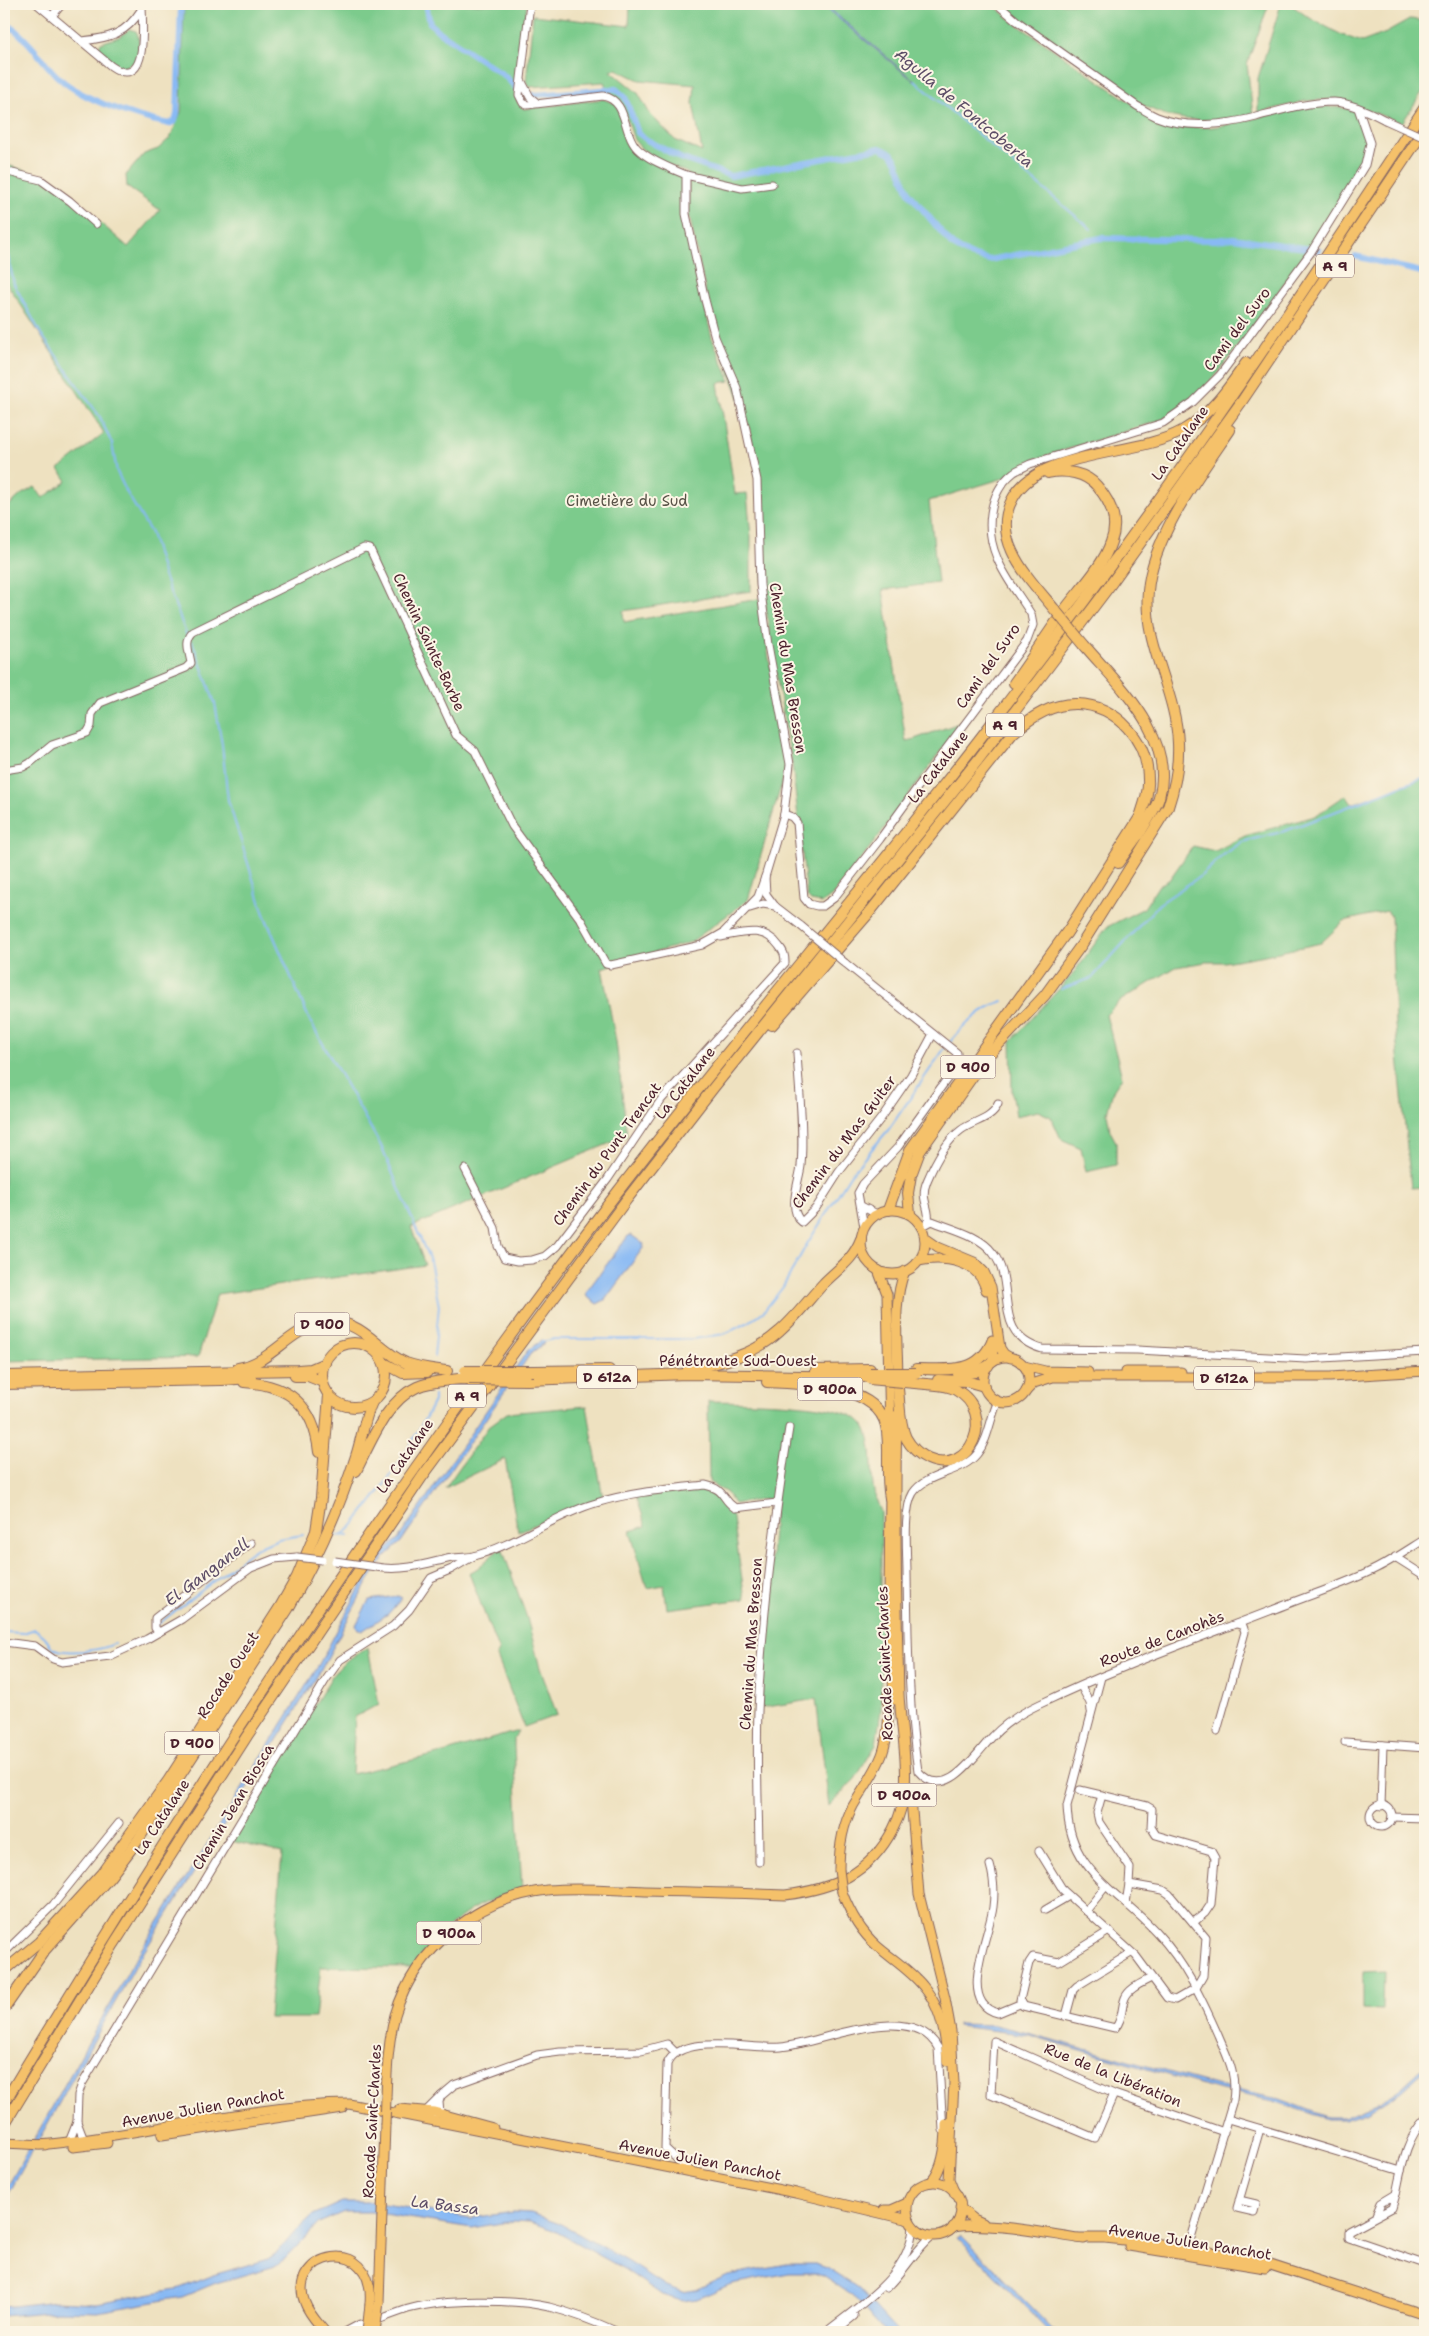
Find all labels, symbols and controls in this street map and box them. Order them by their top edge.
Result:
water label: Agulla de Fontcoberta [890,44,1038,172]
road number: A 9 [1316,255,1354,278]
street label: Cami del Suro [1199,283,1275,375]
street label: La Catalane [1147,401,1213,485]
park label: Cimetière du Sud [566,491,688,511]
street label: Chemin Sainte-Barbe [388,570,470,714]
street label: Chemin du Mas Bresson [765,581,811,755]
street label: Cami del Suro [951,619,1025,713]
road number: A 9 [986,714,1024,736]
street label: La Catalane [903,726,973,808]
street label: La Catalane [650,1042,720,1124]
road number: D 900 [940,1056,996,1078]
street label: Chemin du Mas Guiter [787,1071,901,1213]
street label: Chemin du Punt Trencat [548,1078,666,1230]
road number: D 900 [294,1312,350,1336]
street label: Pénétrante Sud-Ouest [659,1351,817,1371]
road number: D 612a [577,1365,637,1388]
road number: D 612a [1194,1366,1254,1390]
road number: D 900a [798,1378,862,1400]
road number: A 9 [448,1384,486,1408]
street label: La Catalane [372,1414,438,1498]
water label: El Ganganell [160,1533,254,1611]
street label: Chemin du Mas Bresson [735,1557,767,1731]
street label: Rocade Saint-Charles [872,1585,898,1741]
street label: Route de Canohès [1097,1606,1227,1672]
street label: Rocade Ouest [192,1628,264,1722]
road number: D 900 [164,1732,220,1755]
street label: Chemin Jean Biosca [187,1740,279,1874]
street label: La Catalane [130,1775,194,1859]
road number: D 900a [872,1784,936,1806]
road number: D 900a [416,1922,482,1945]
street label: Rue de la Libération [1041,2038,1185,2112]
street label: Rocade Saint-Charles [358,2043,386,2199]
street label: Avenue Julien Panchot [120,2084,286,2132]
street label: Avenue Julien Panchot [617,2134,783,2186]
water label: La Bassa [410,2190,480,2220]
street label: Avenue Julien Panchot [1107,2219,1273,2265]

